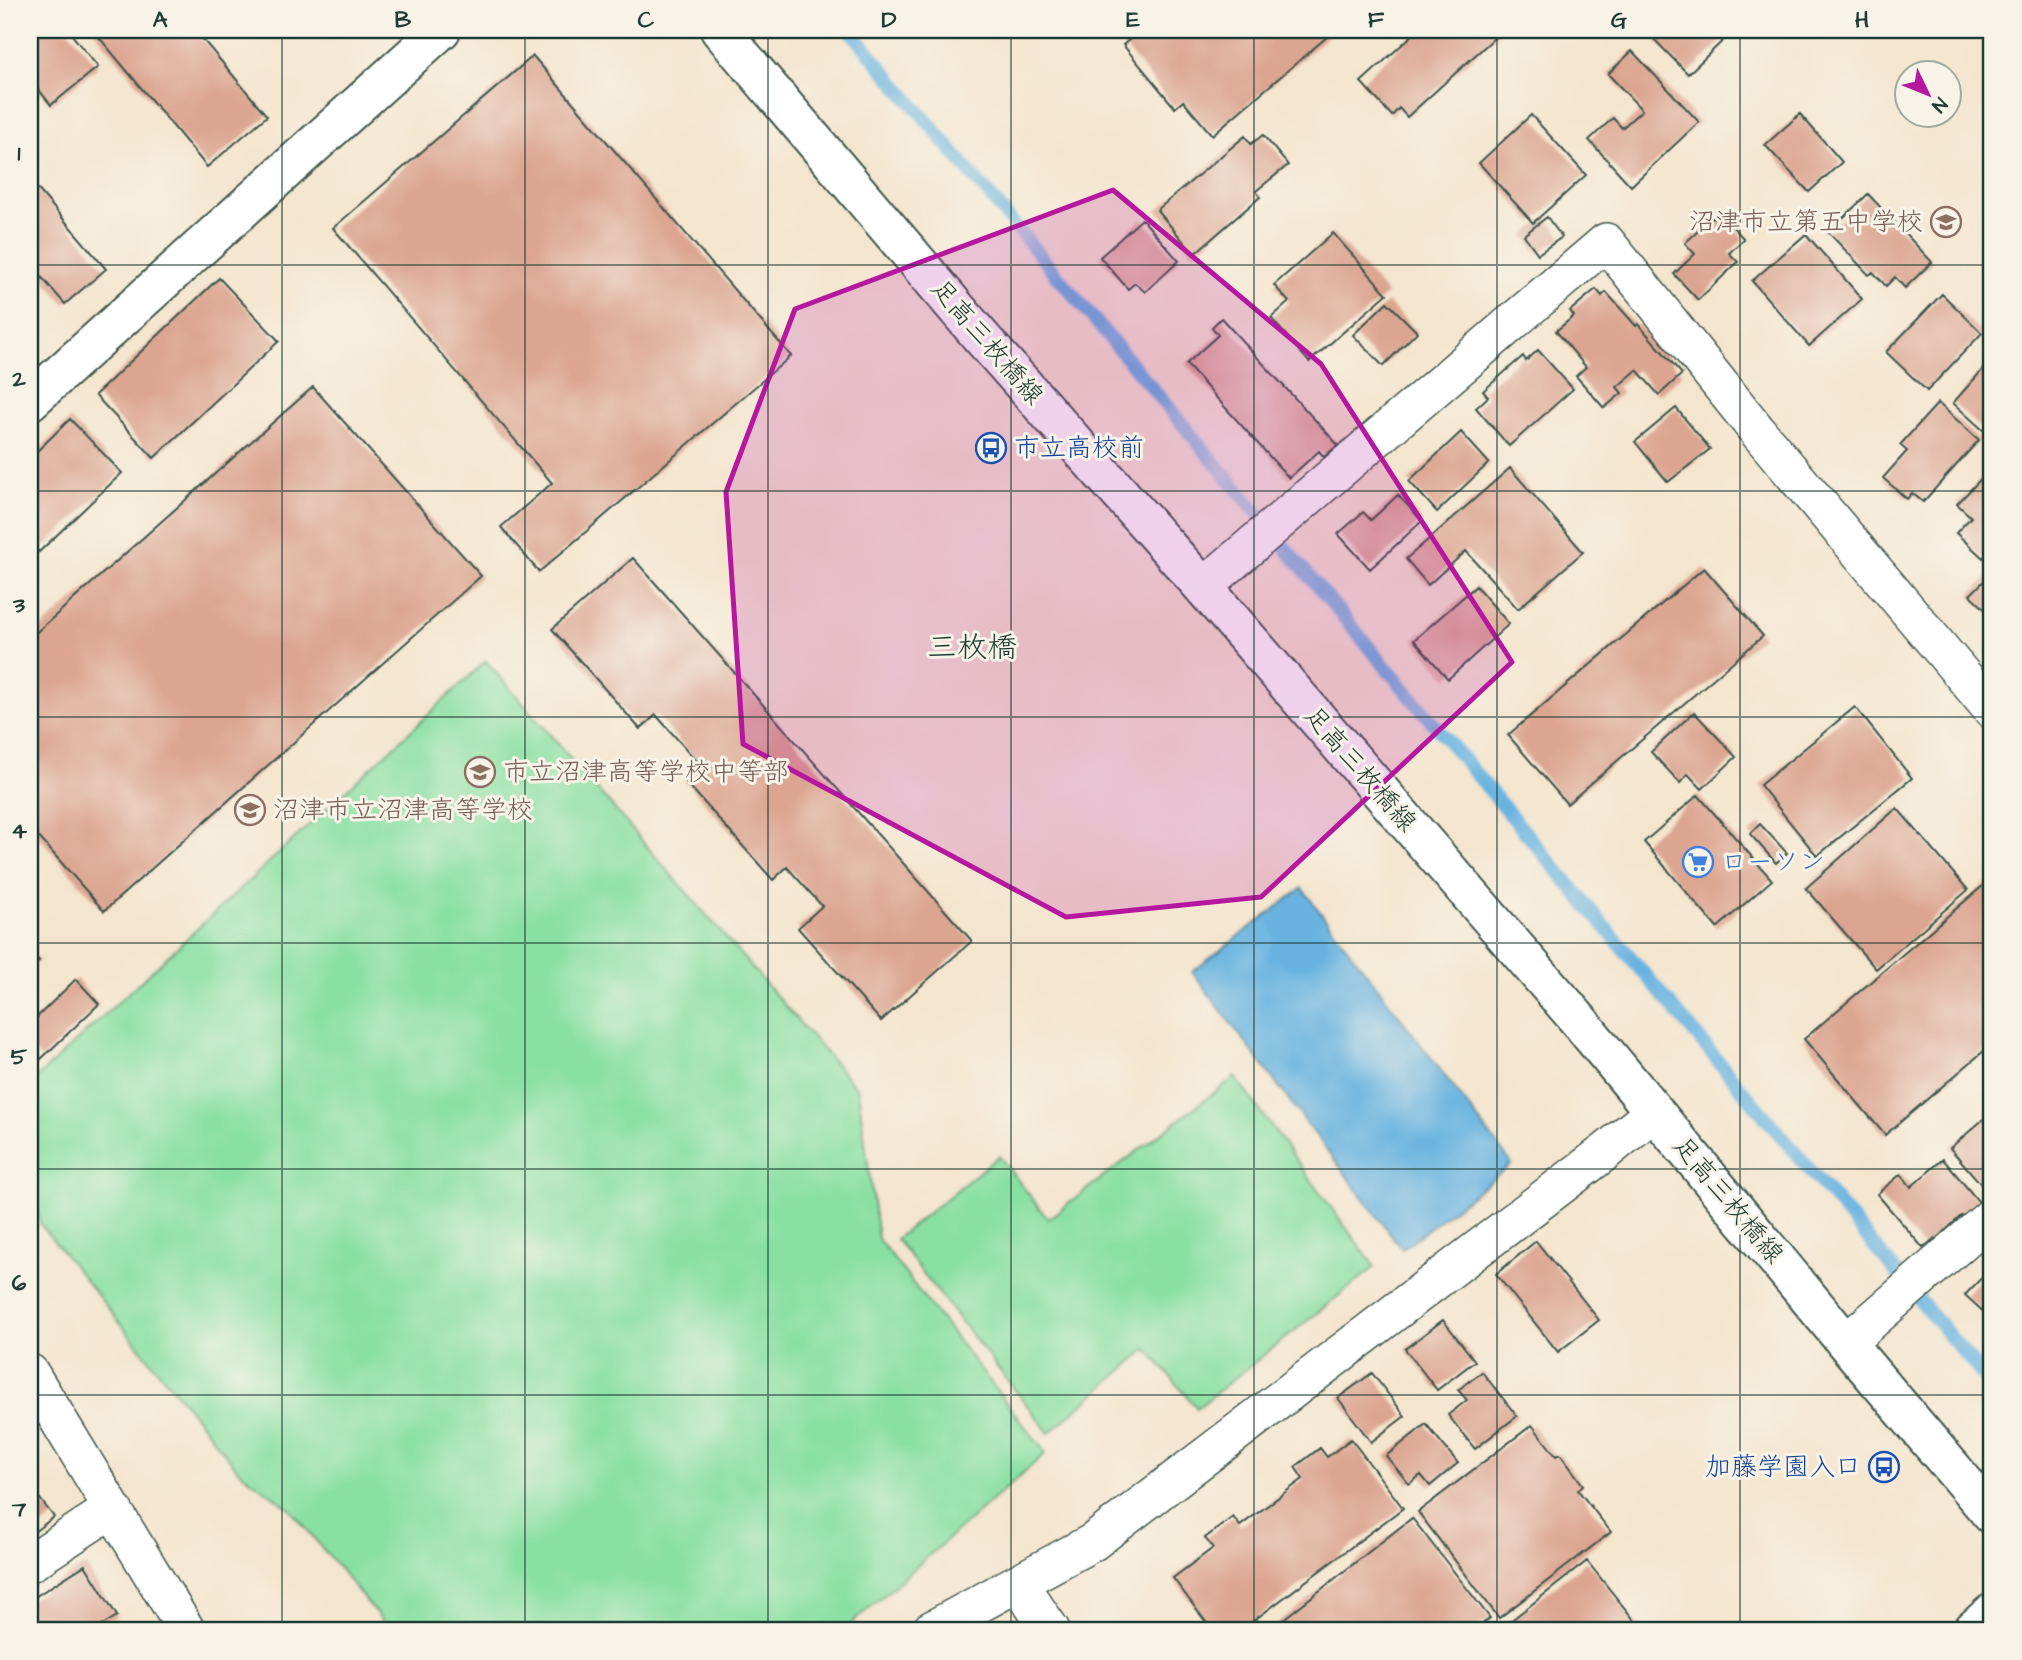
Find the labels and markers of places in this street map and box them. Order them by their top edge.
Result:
place label: 沼津市立第五中学校 [1689,204,1923,240]
school or university icon: 沼津市立第五中学校 [1929,205,1963,239]
place label: 市立高校前 [1014,430,1144,466]
bus stop icon: 市立高校前 [974,431,1008,465]
place label: 市立沼津高等学校中等部 [503,754,789,790]
school or university icon: 市立沼津高等学校中等部 [463,755,497,789]
place label: 沼津市立沼津高等学校 [273,792,533,828]
school or university icon: 沼津市立沼津高等学校 [233,793,267,827]
place label: ローソン [1721,844,1825,880]
supermarket icon: ローソン [1681,845,1715,879]
place label: 加藤学園入口 [1705,1449,1861,1485]
bus stop icon: 加藤学園入口 [1867,1450,1901,1484]

